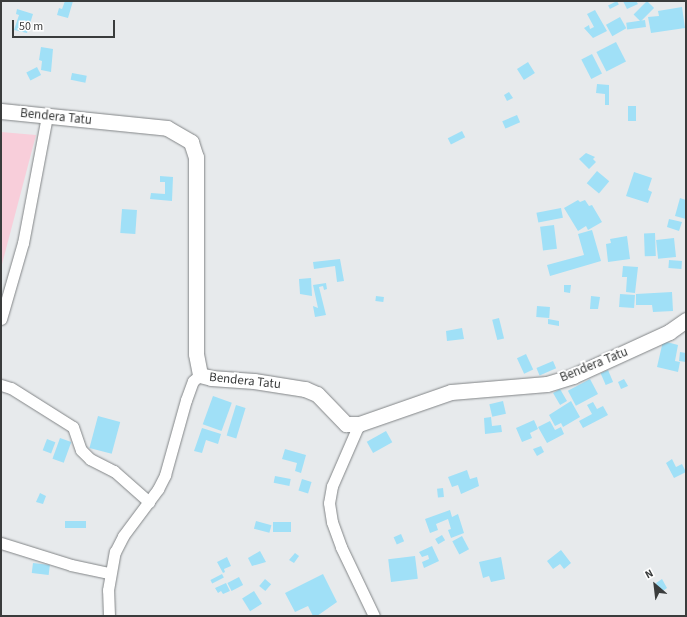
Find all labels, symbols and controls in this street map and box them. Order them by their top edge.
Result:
scale bar [14,12,117,38]
text: 50 m [19,18,43,35]
street label: Bendera Tatu [19,105,93,129]
street label: Bendera Tatu [558,344,630,386]
street label: Bendera Tatu [208,369,282,393]
north arrow [635,565,675,605]
text: N [642,566,656,582]

